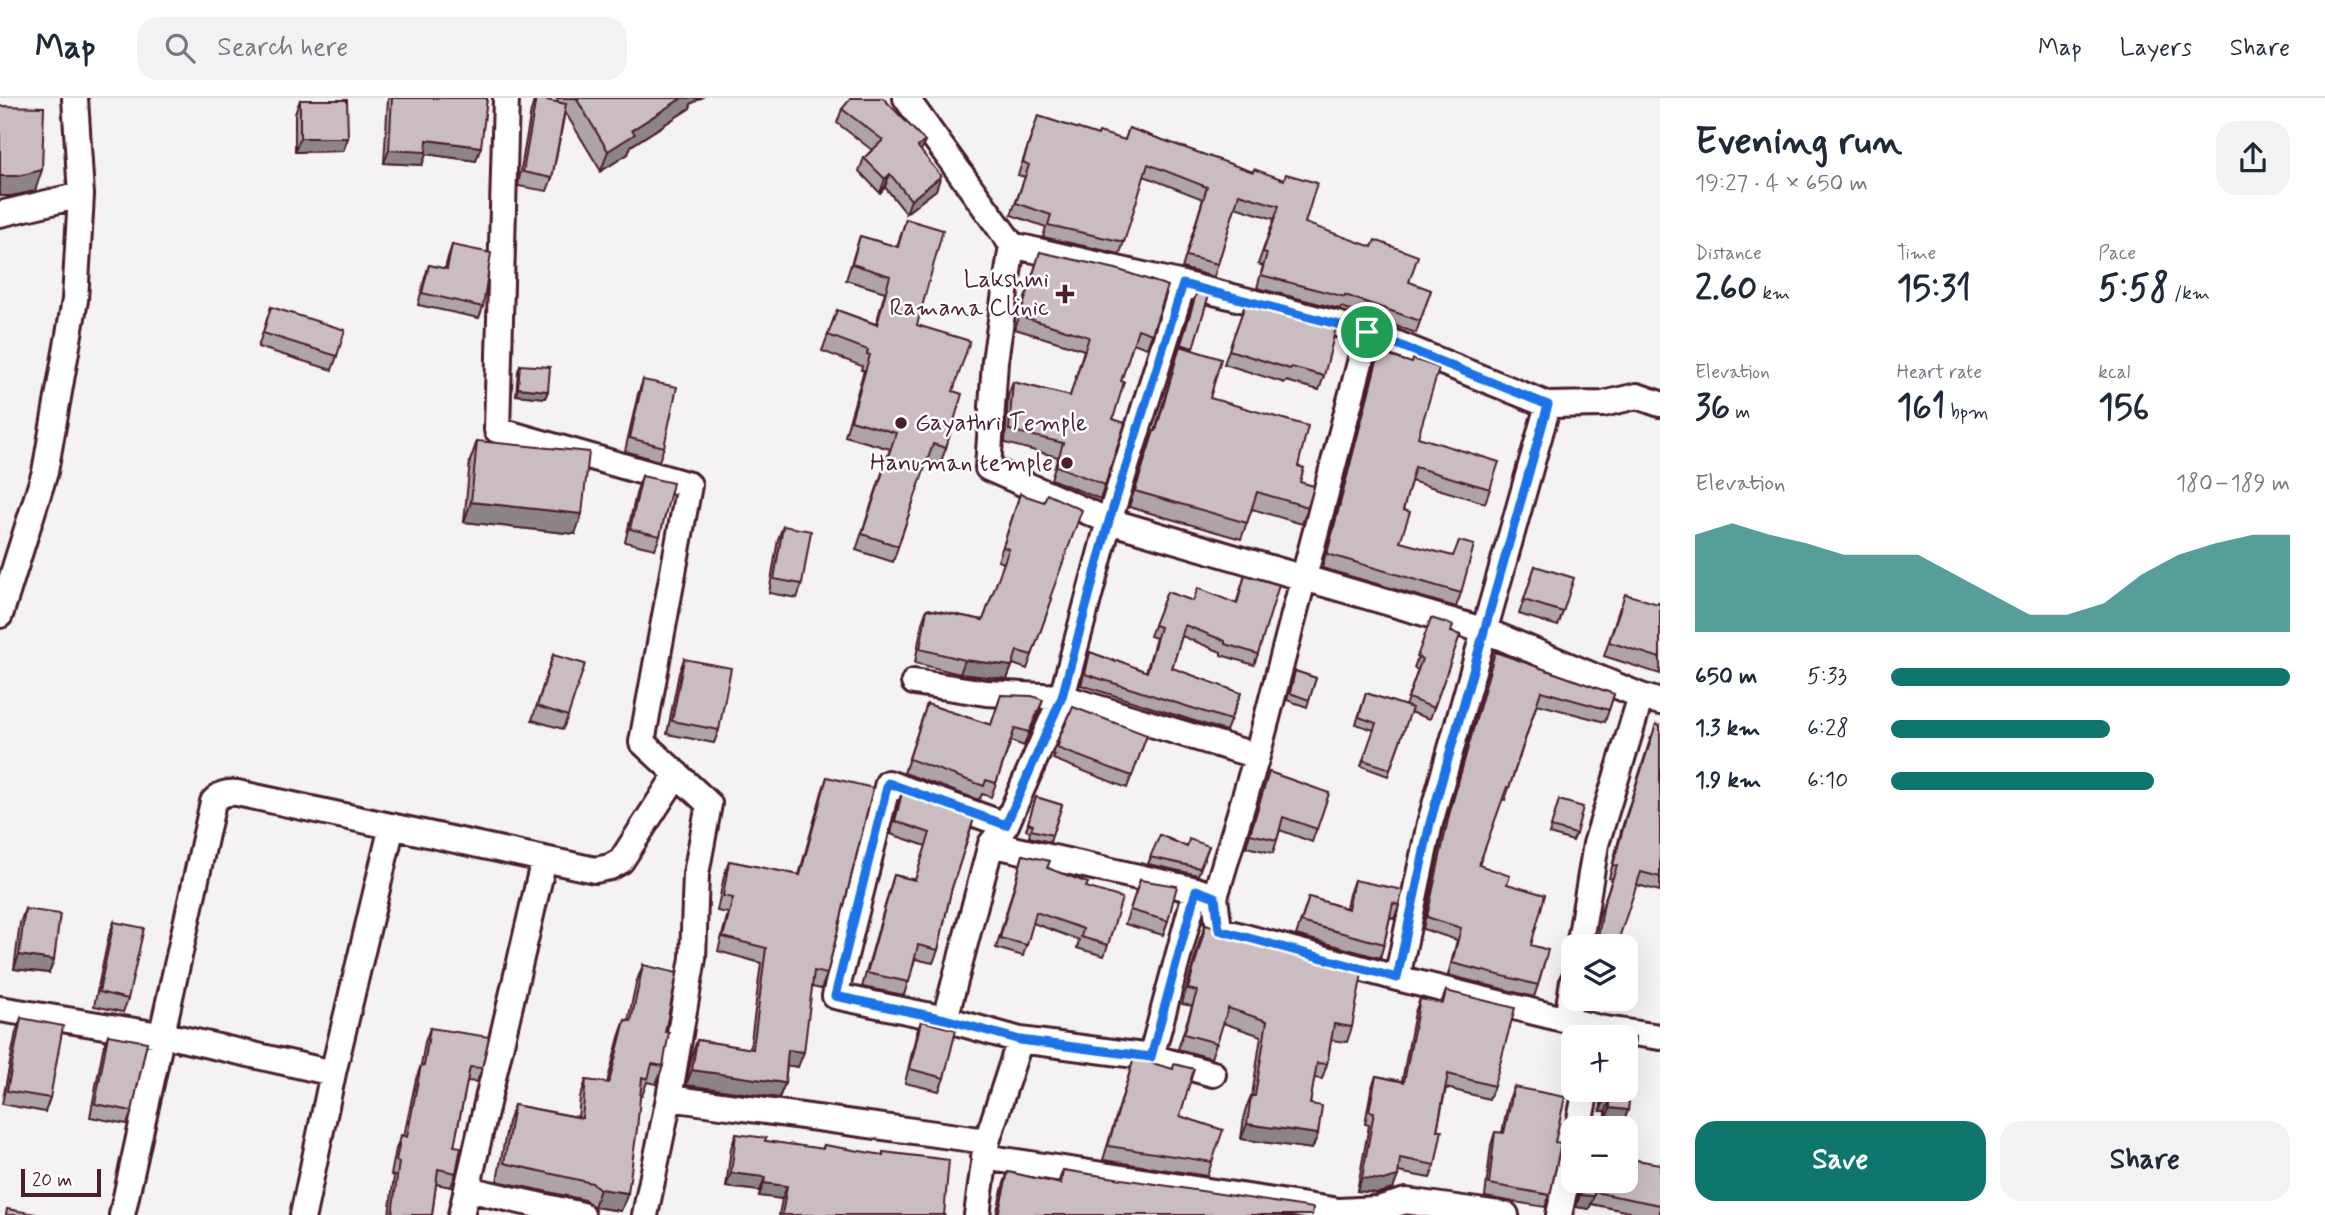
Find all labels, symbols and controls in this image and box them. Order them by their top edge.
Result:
search box [137,17,627,80]
text: Map [35,26,95,70]
icon: search [161,29,199,67]
text: Search here [217,31,348,65]
text: Map [2038,33,2082,64]
text: Layers [2120,33,2192,64]
text: Share [2230,33,2290,64]
text: Evening run [1695,118,1902,167]
button: share [2216,121,2290,195]
text: 19:27 · 4 × 650 m [1695,169,1868,199]
text: Distance [1695,241,1762,266]
text: Time [1897,241,1936,266]
text: Pace [2098,241,2136,266]
place label: Lakshmi Ramana Clinic [890,265,1049,324]
text: 2.60 [1695,266,1757,312]
text: 15:31 [1897,266,1971,312]
text: 5:58 [2098,266,2169,312]
text: km [1757,281,1790,306]
text: /km [2169,281,2210,306]
marker: Lakshmi Ramana Clinic [1055,284,1075,304]
pin [1337,302,1397,362]
icon: arrive [1348,313,1386,351]
text: Elevation [1695,360,1770,385]
text: Heart rate [1897,360,1982,385]
text: kcal [2098,360,2130,385]
text: 36 [1695,385,1730,431]
text: 161 [1897,385,1945,431]
text: 156 [2098,385,2149,431]
text: m [1730,400,1750,425]
text: bpm [1945,400,1989,425]
place label: Gayathri Temple [915,408,1087,439]
marker: Gayathri Temple [893,415,909,431]
place label: Hanuman temple [870,448,1053,479]
marker: Hanuman temple [1059,455,1075,471]
text: Elevation [1695,469,1786,499]
text: 180–189 m [2176,469,2290,499]
text: 650 m [1695,662,1757,692]
text: 5:33 [1807,662,1847,692]
text: 1.3 km [1695,714,1760,744]
text: 6:28 [1807,714,1849,744]
text: 1.9 km [1695,766,1761,796]
text: 6:10 [1807,766,1848,796]
map controls [1561,934,1638,1193]
button: layers [1561,934,1638,1011]
button: + [1561,1025,1638,1102]
button: − [1561,1116,1638,1193]
button: Save [1695,1121,1986,1201]
button: Share [2000,1121,2290,1201]
scale bar [21,1166,102,1198]
text: 20 m [32,1168,72,1193]

